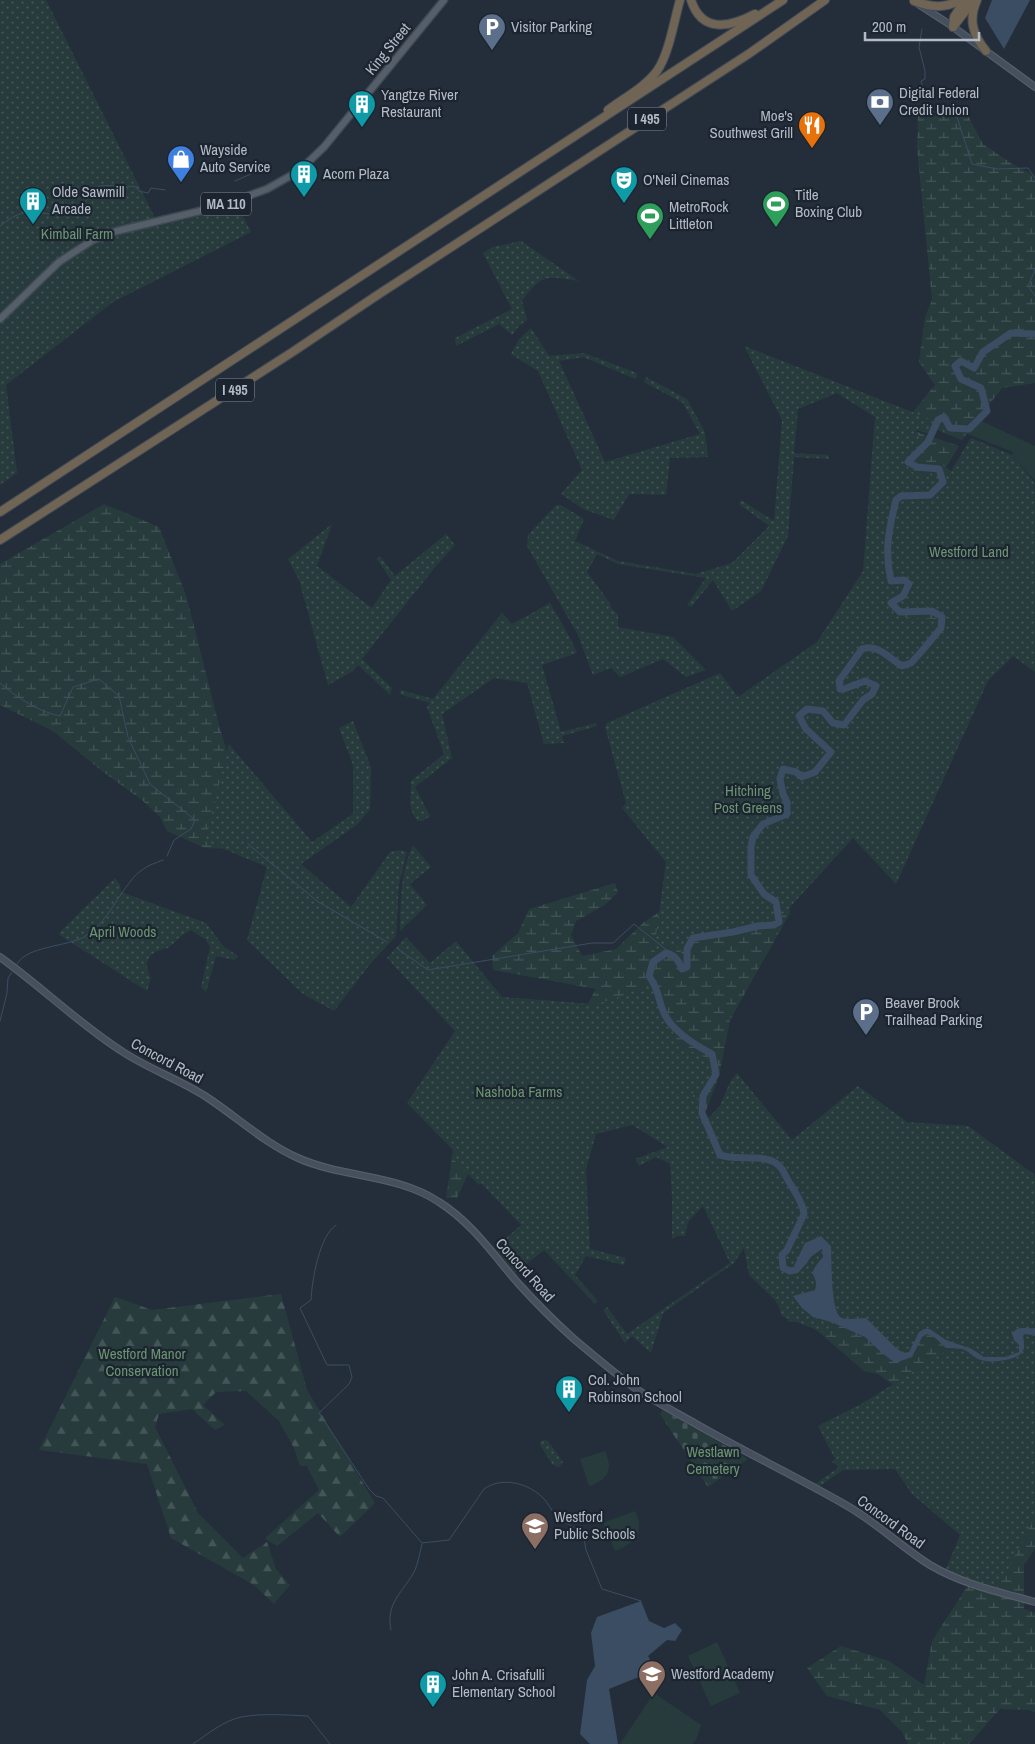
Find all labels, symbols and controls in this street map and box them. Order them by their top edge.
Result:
scale bar [865,10,979,42]
parking icon: Visitor Parking [477,12,507,51]
place label: Visitor Parking [511,16,592,37]
text: 200 m [872,16,906,37]
street label: King Street [360,18,416,79]
place label: Digital Federal Credit Union [899,82,979,120]
place label: Yangtze River Restaurant [381,84,458,122]
bank icon: Digital Federal Credit Union [865,87,895,126]
building icon: Yangtze River Restaurant [347,89,377,128]
place label: Moe's Southwest Grill [710,105,793,143]
road number: I 495 [628,108,666,130]
restaurant icon: Moe's Southwest Grill [797,110,827,149]
place label: Wayside Auto Service [199,139,271,177]
shop icon: Wayside Auto Service [166,144,196,183]
building icon: Acorn Plaza [289,159,319,198]
place label: Acorn Plaza [322,163,389,184]
theatre icon: O'Neil Cinemas [609,165,639,204]
place label: O'Neil Cinemas [643,169,729,190]
place label: Olde Sawmill Arcade [51,181,124,219]
place label: Title Boxing Club [795,184,862,222]
building icon: Olde Sawmill Arcade [18,186,48,225]
sports icon: Title Boxing Club [761,189,791,228]
road number: MA 110 [201,192,251,215]
place label: MetroRock Littleton [669,196,729,234]
sports icon: MetroRock Littleton [635,201,665,240]
park label: Kimball Farm [41,223,113,244]
road number: I 495 [216,378,254,402]
park label: Westford Land [929,541,1009,562]
park label: Hitching Post Greens [714,780,782,818]
park label: April Woods [89,921,156,942]
place label: Beaver Brook Trailhead Parking [885,992,982,1030]
parking icon: Beaver Brook Trailhead Parking [851,997,881,1036]
street label: Concord Road [127,1033,207,1088]
park label: Nashoba Farms [476,1081,562,1102]
street label: Concord Road [491,1233,560,1306]
park label: Westford Manor Conservation [98,1343,186,1381]
place label: Col. John Robinson School [588,1369,682,1407]
building icon: Col. John Robinson School [554,1374,584,1413]
park label: Westlawn Cemetery [686,1441,741,1479]
street label: Concord Road [853,1490,930,1553]
place label: Westford Public Schools [554,1506,635,1544]
school or university icon: Westford Public Schools [520,1511,550,1550]
school or university icon: Westford Academy [637,1659,667,1698]
place label: Westford Academy [671,1663,775,1684]
place label: John A. Crisafulli Elementary School [452,1664,555,1702]
building icon: John A. Crisafulli Elementary School [418,1669,448,1708]

